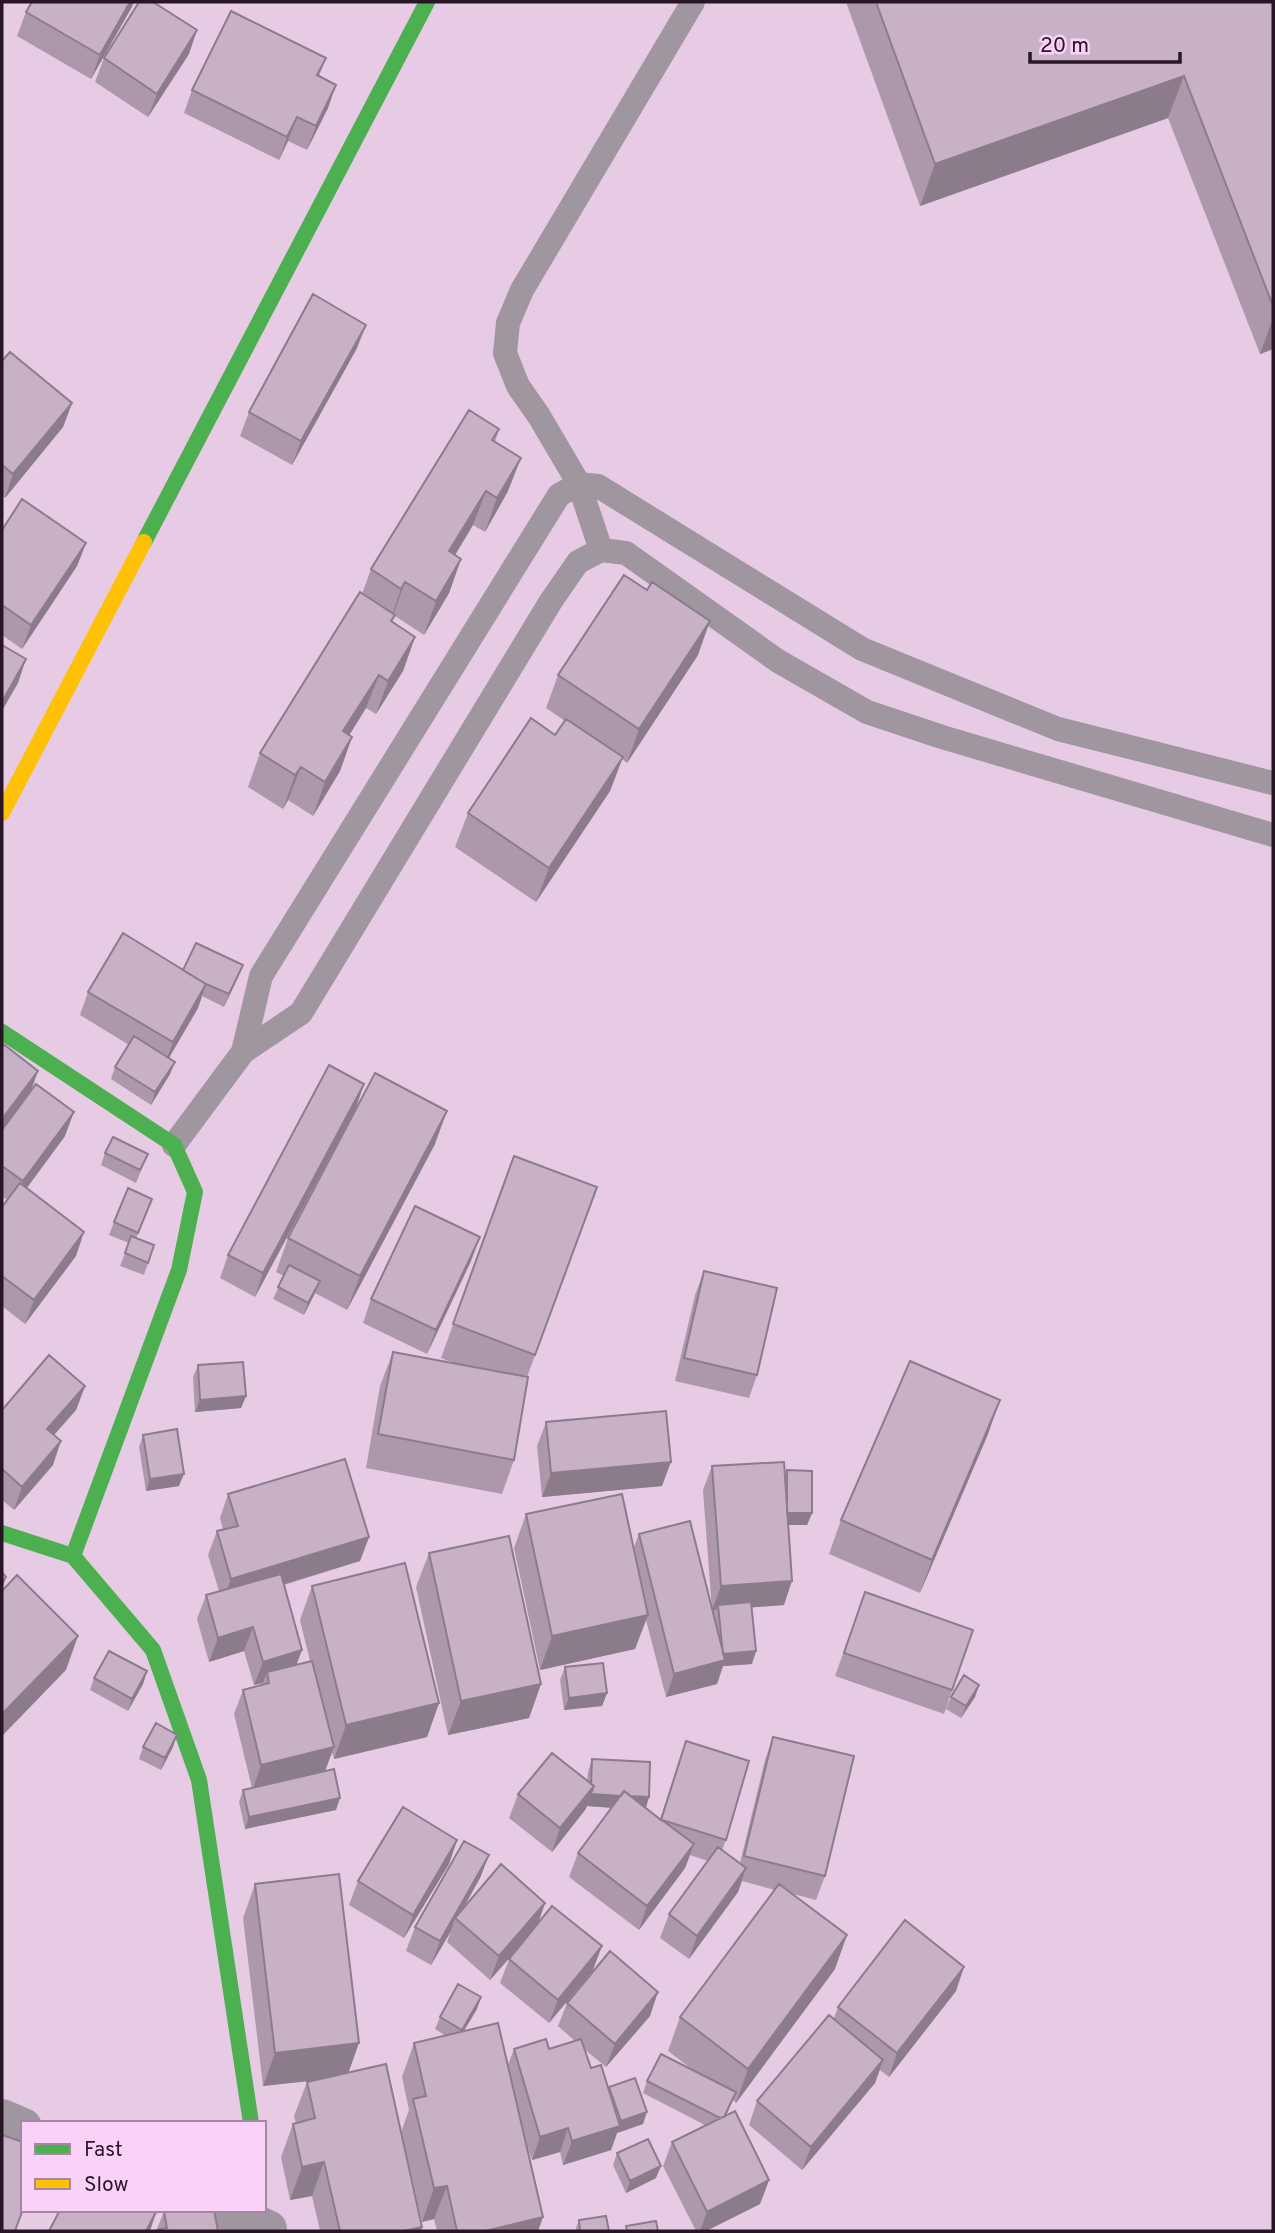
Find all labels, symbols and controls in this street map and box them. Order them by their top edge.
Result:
scale bar [1030,21,1180,65]
text: 20 m [1040,33,1089,60]
legend [21,2121,266,2212]
text: Fast [84,2137,123,2164]
text: Slow [84,2172,129,2199]

